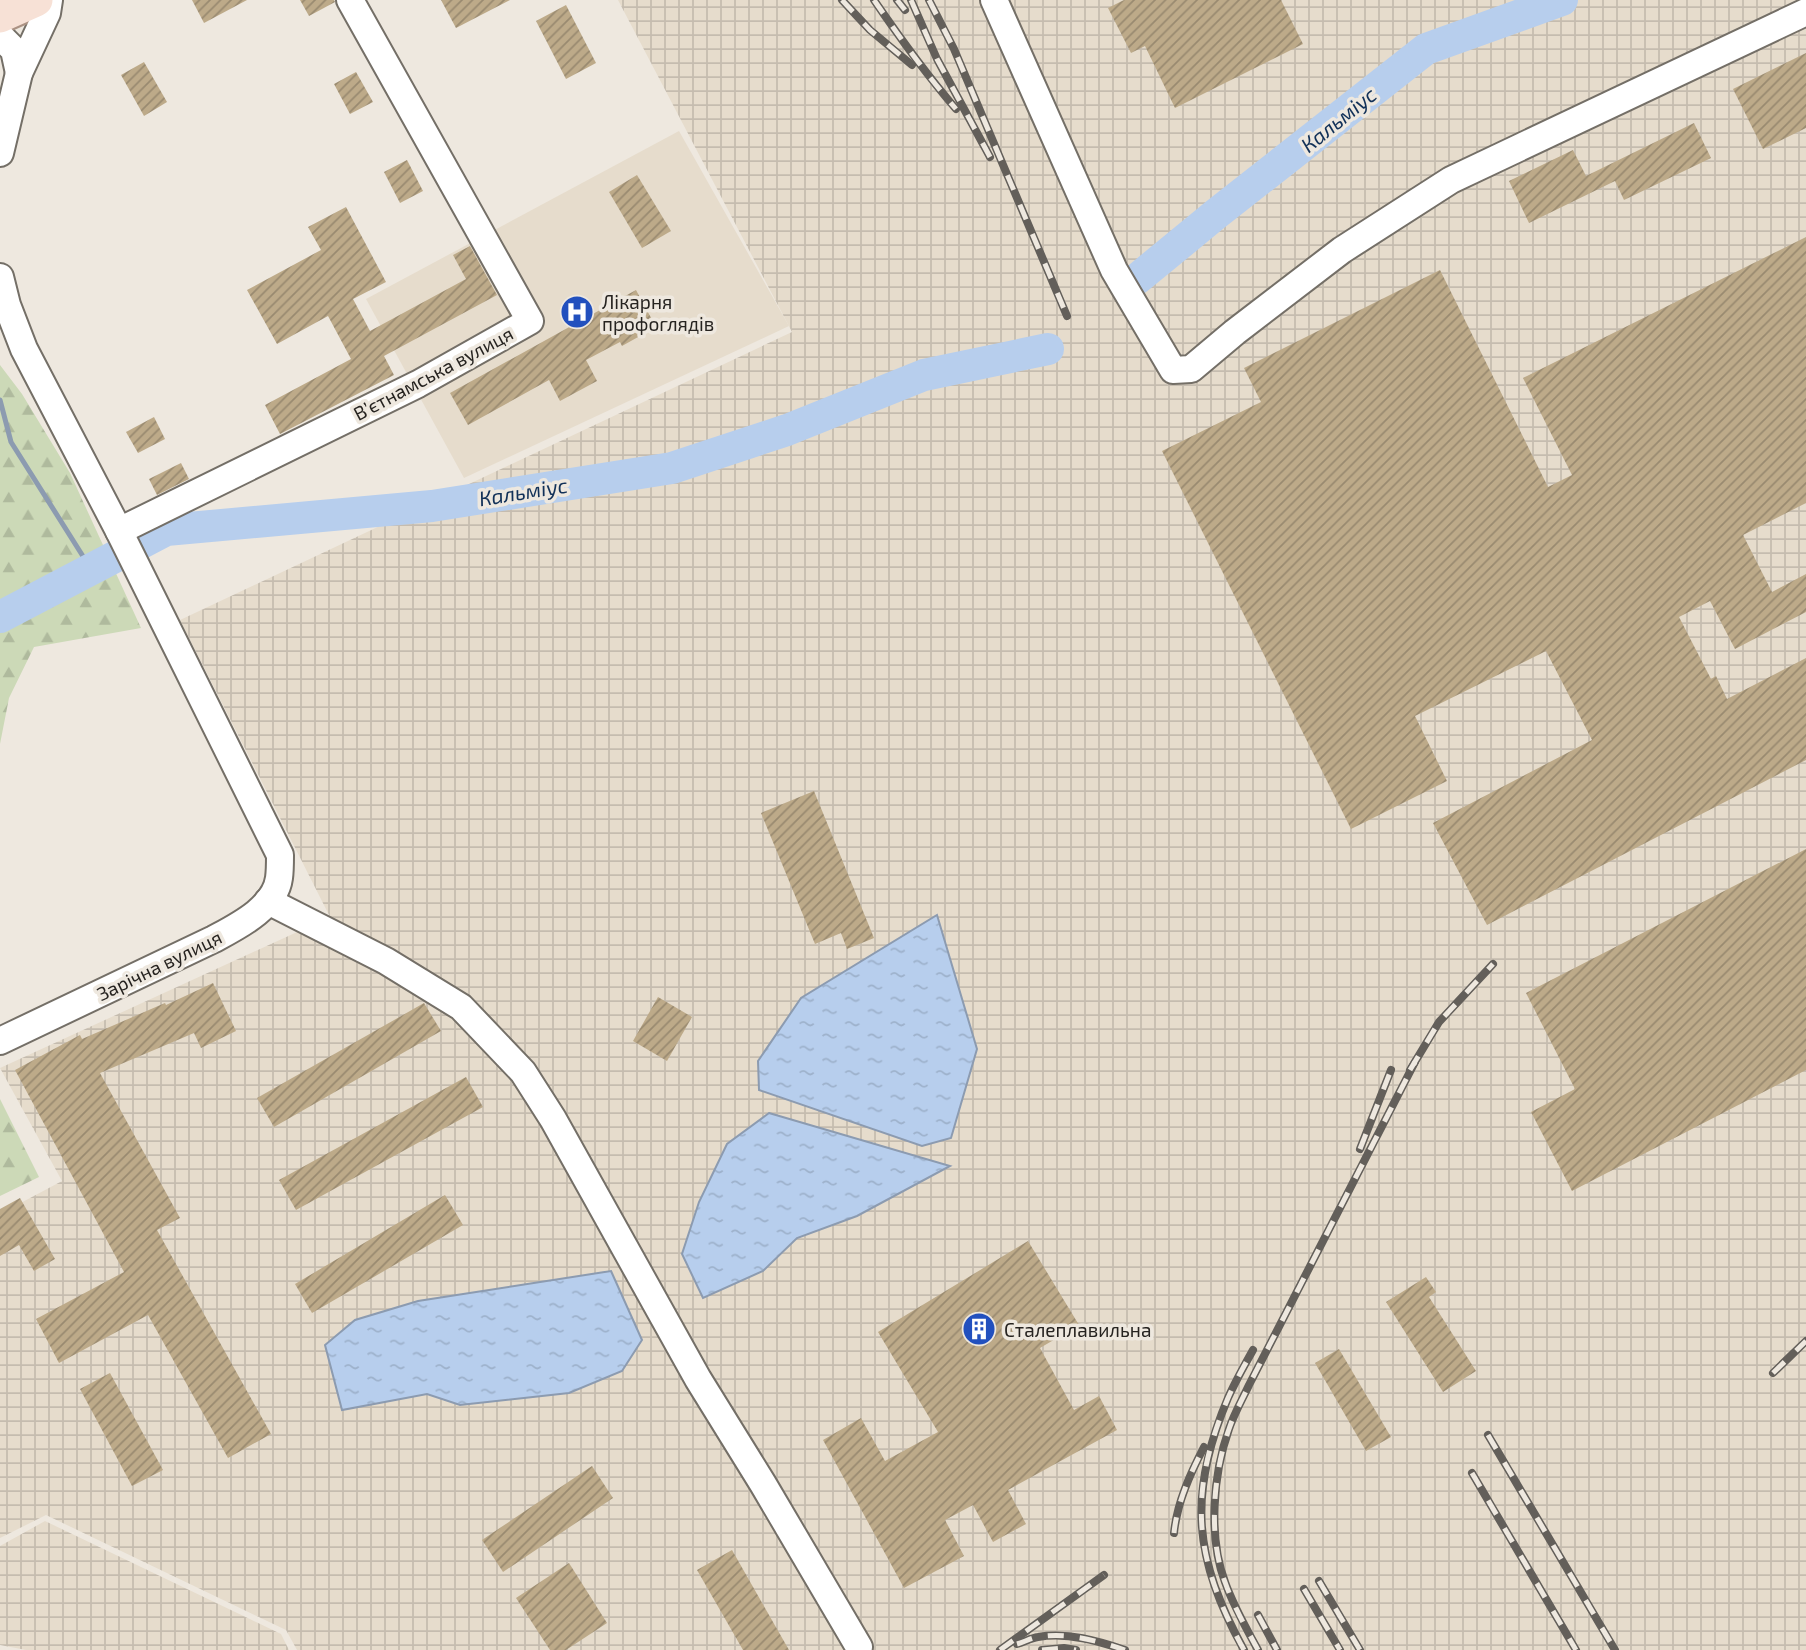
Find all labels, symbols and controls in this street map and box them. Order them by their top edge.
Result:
water label: Кальміус [1295,81,1381,157]
place label: Лікарня профоглядів [602,290,714,335]
hospital icon: Лікарня профоглядів [558,293,596,331]
street label: В’єтнамська вулиця [349,321,517,426]
water label: Кальміус [477,472,569,510]
street label: Зарічна вулиця [93,925,226,1006]
building icon: Сталеплавильна [960,1310,998,1348]
place label: Сталеплавильна [1004,1318,1151,1341]

